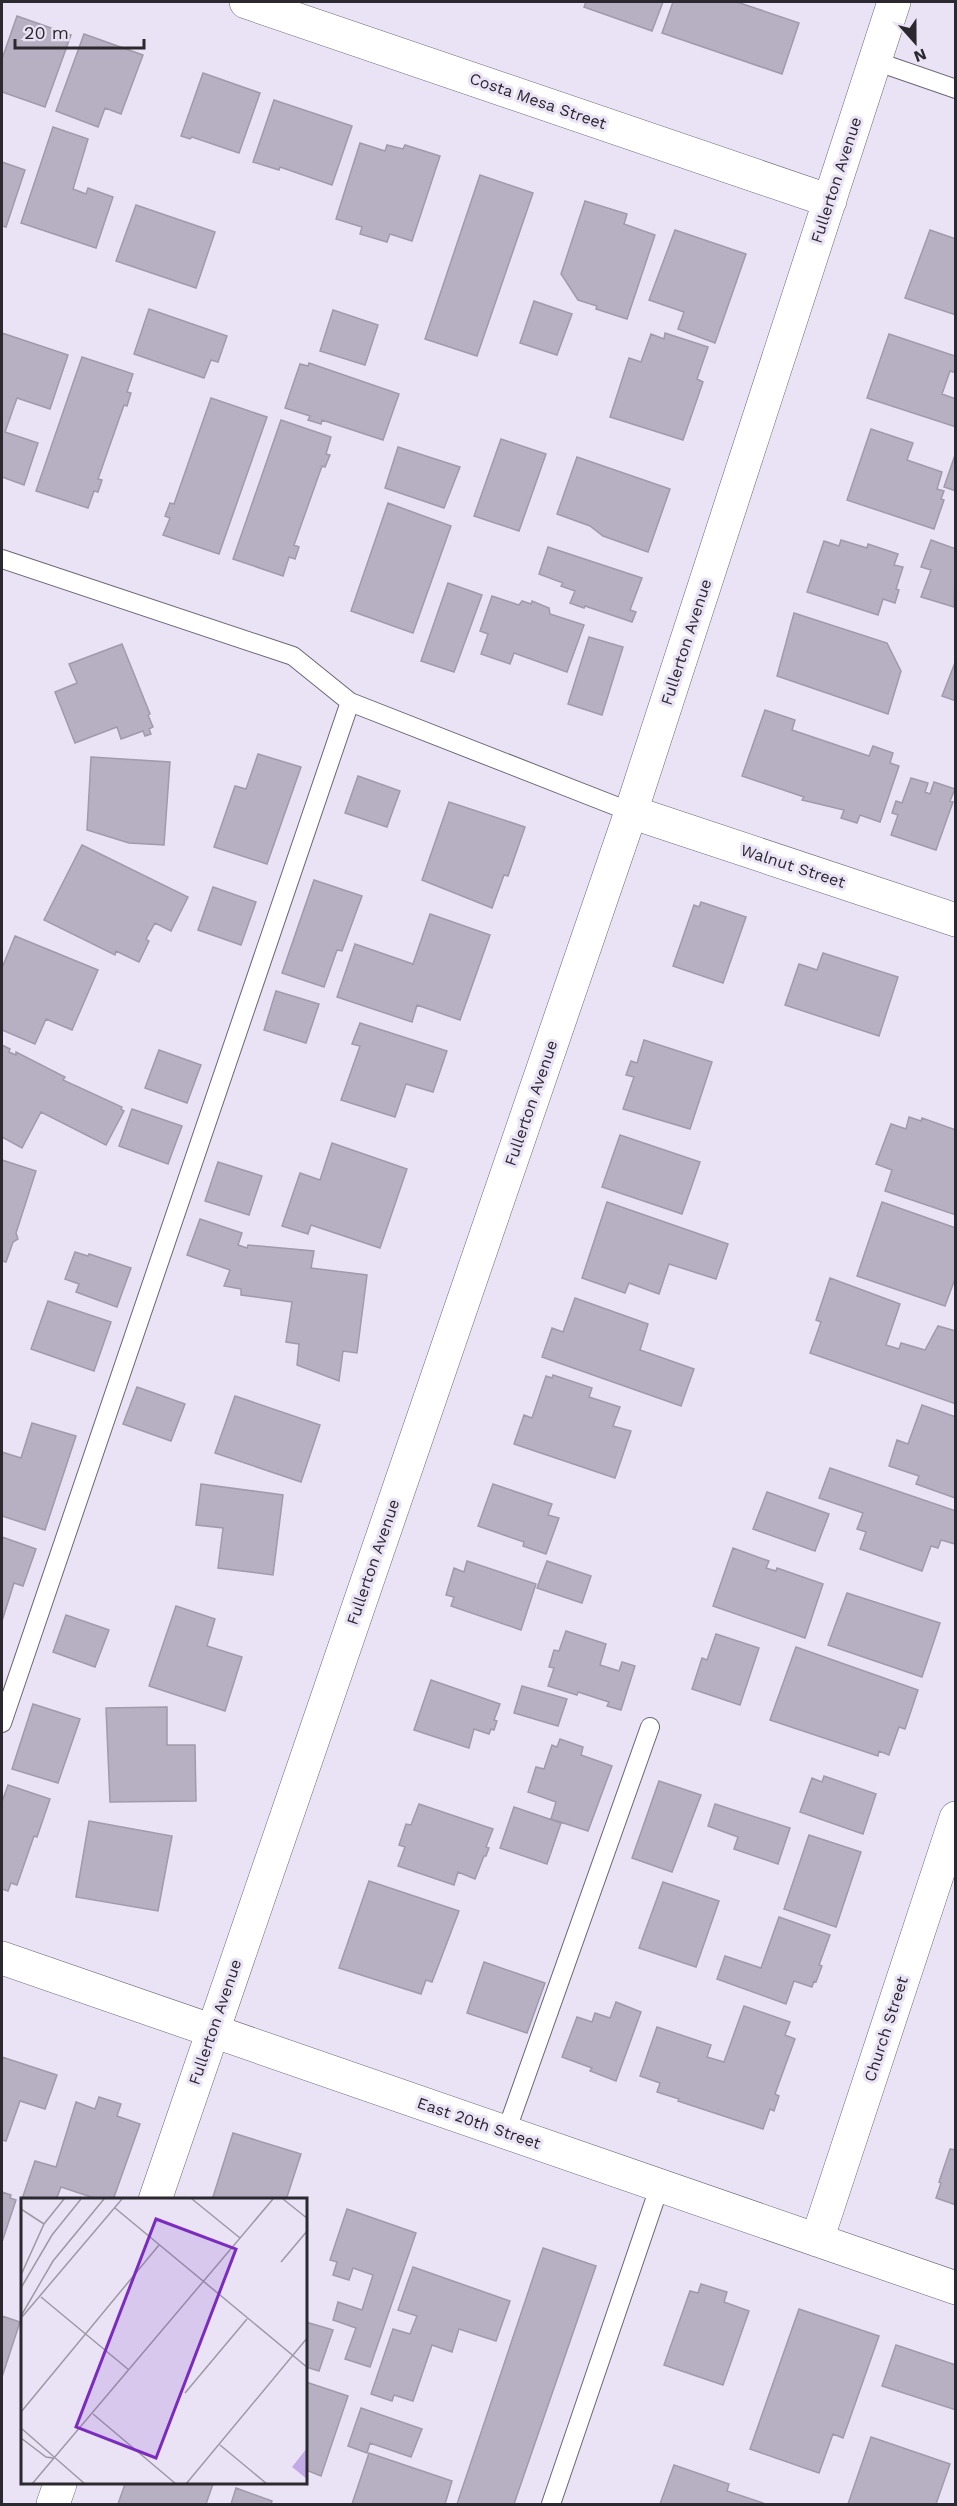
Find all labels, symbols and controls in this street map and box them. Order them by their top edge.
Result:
scale bar [15,12,144,50]
north arrow [885,12,945,72]
text: 20 m [24,22,69,43]
text: N [911,45,929,67]
street label: Costa Mesa Street [467,69,609,133]
street label: Fullerton Avenue [807,114,865,246]
street label: Fullerton Avenue [657,576,715,708]
street label: Walnut Street [738,840,848,892]
street label: Fullerton Avenue [501,1038,561,1168]
street label: Fullerton Avenue [343,1497,403,1627]
street label: Fullerton Avenue [185,1957,245,2087]
street label: Church Street [860,1974,912,2084]
street label: East 20th Street [415,2093,544,2153]
inset map [21,2198,308,2485]

